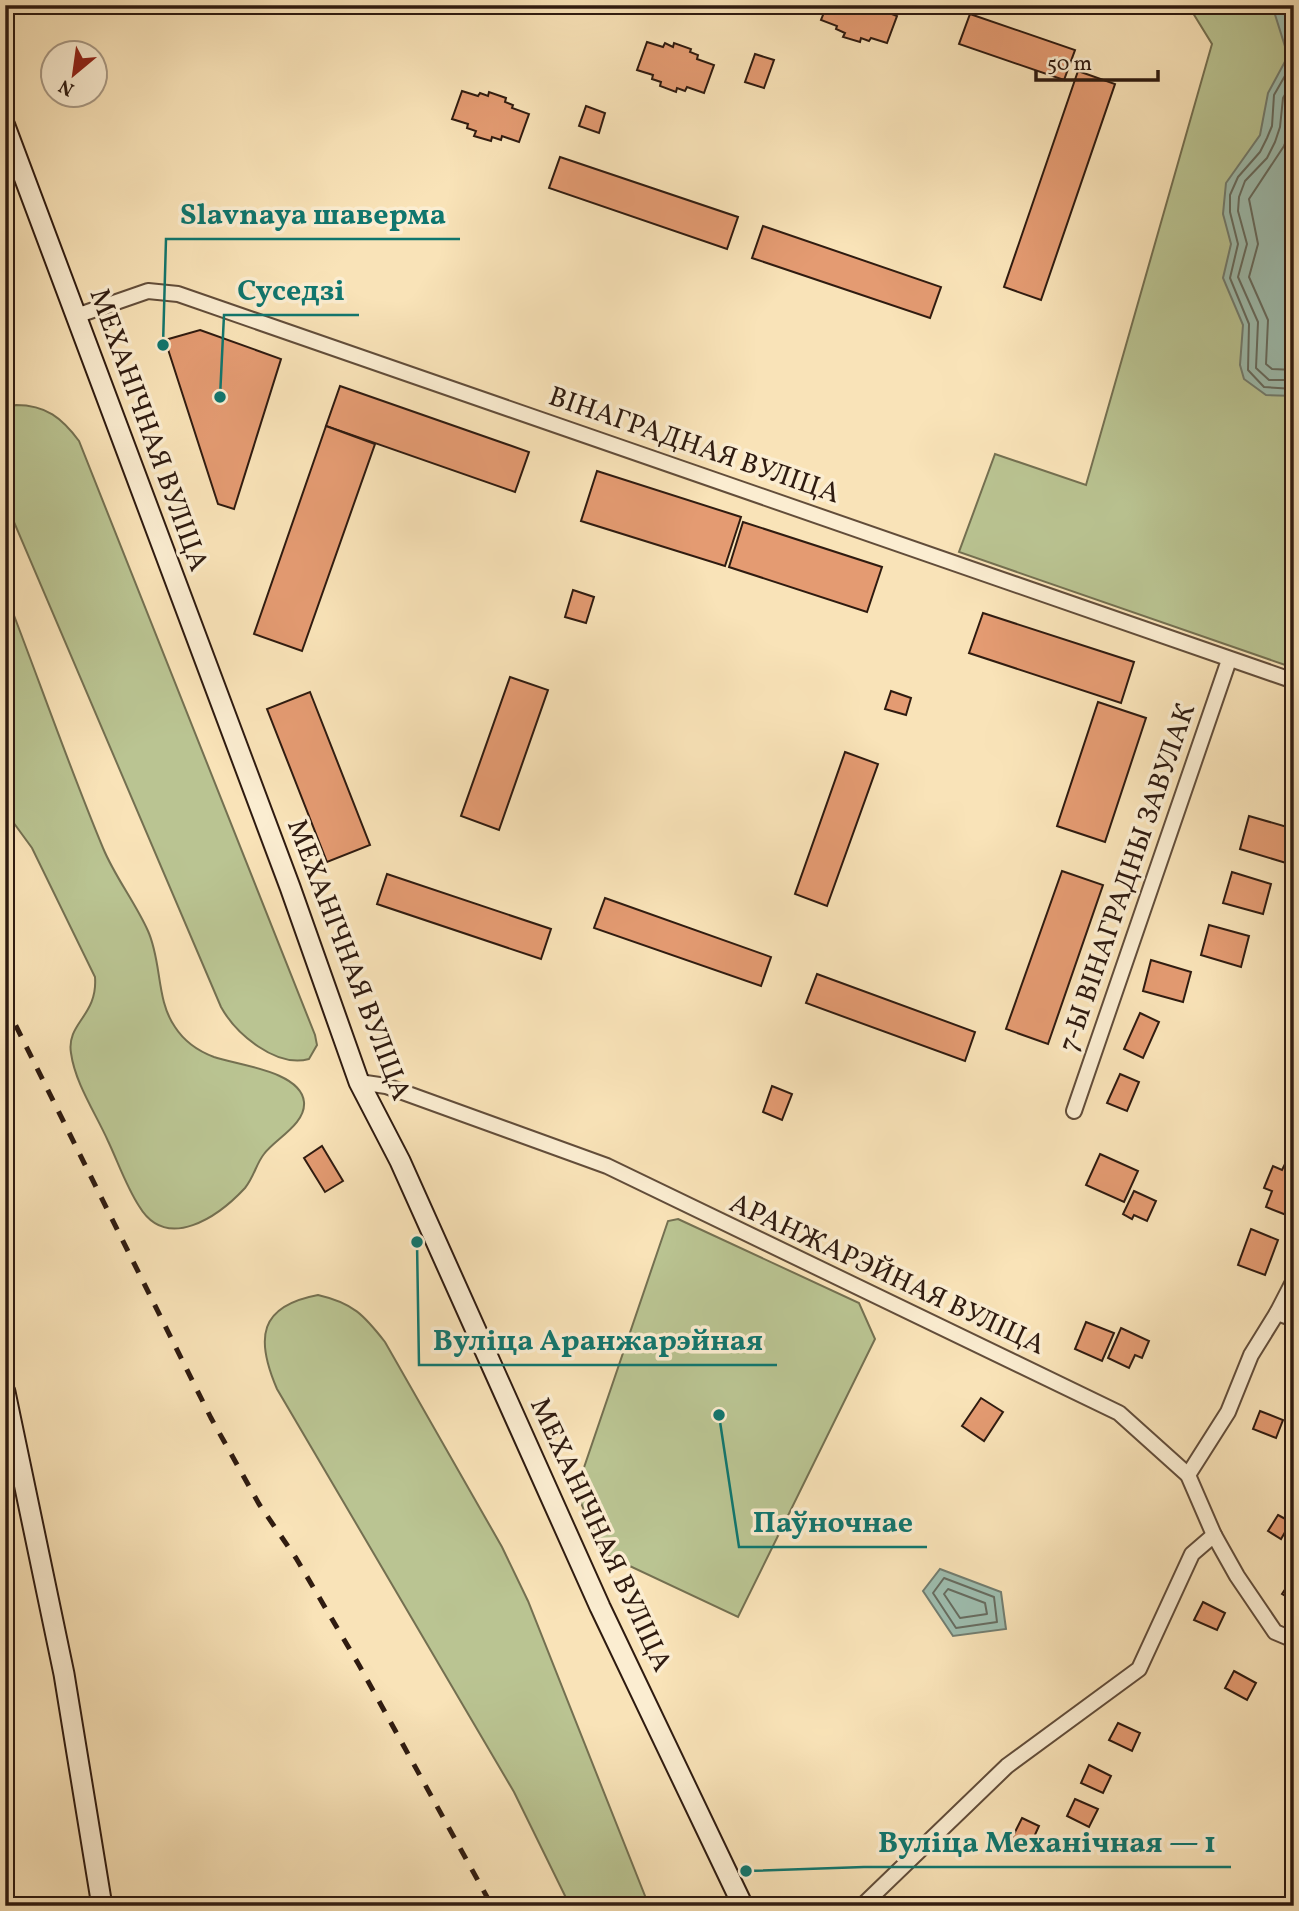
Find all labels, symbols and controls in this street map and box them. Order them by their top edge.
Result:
north arrow [38,38,108,108]
scale bar [1036,38,1159,82]
text: 50 m [1047,50,1092,79]
text: N [54,72,79,102]
callout: Slavnaya шаверма [166,188,460,239]
text: Slavnaya шаверма [180,195,446,237]
callout: Суседзі [224,264,359,315]
text: Суседзі [237,271,345,313]
street label: МЕХАНІЧНАЯ ВУЛІЦА [79,283,217,577]
street label: ВІНАГРАДНАЯ ВУЛІЦА [543,378,845,514]
street label: 7-Ы ВІНАГРАДНЫ ЗАВУЛАК [1050,698,1206,1057]
street label: МЕХАНІЧНАЯ ВУЛІЦА [276,814,420,1106]
street label: АРАНЖАРЭЙНАЯ ВУЛІЦА [723,1185,1052,1366]
callout: Вуліца Аранжарэйная [419,1314,777,1365]
text: Вуліца Аранжарэйная [433,1321,763,1363]
street label: МЕХАНІЧНАЯ ВУЛІЦА [519,1392,681,1679]
callout: Паўночнае [739,1496,927,1547]
text: Паўночнае [753,1503,913,1545]
callout: Вуліца Механічная — 1 [864,1816,1231,1867]
text: Вуліца Механічная — 1 [878,1823,1216,1865]

